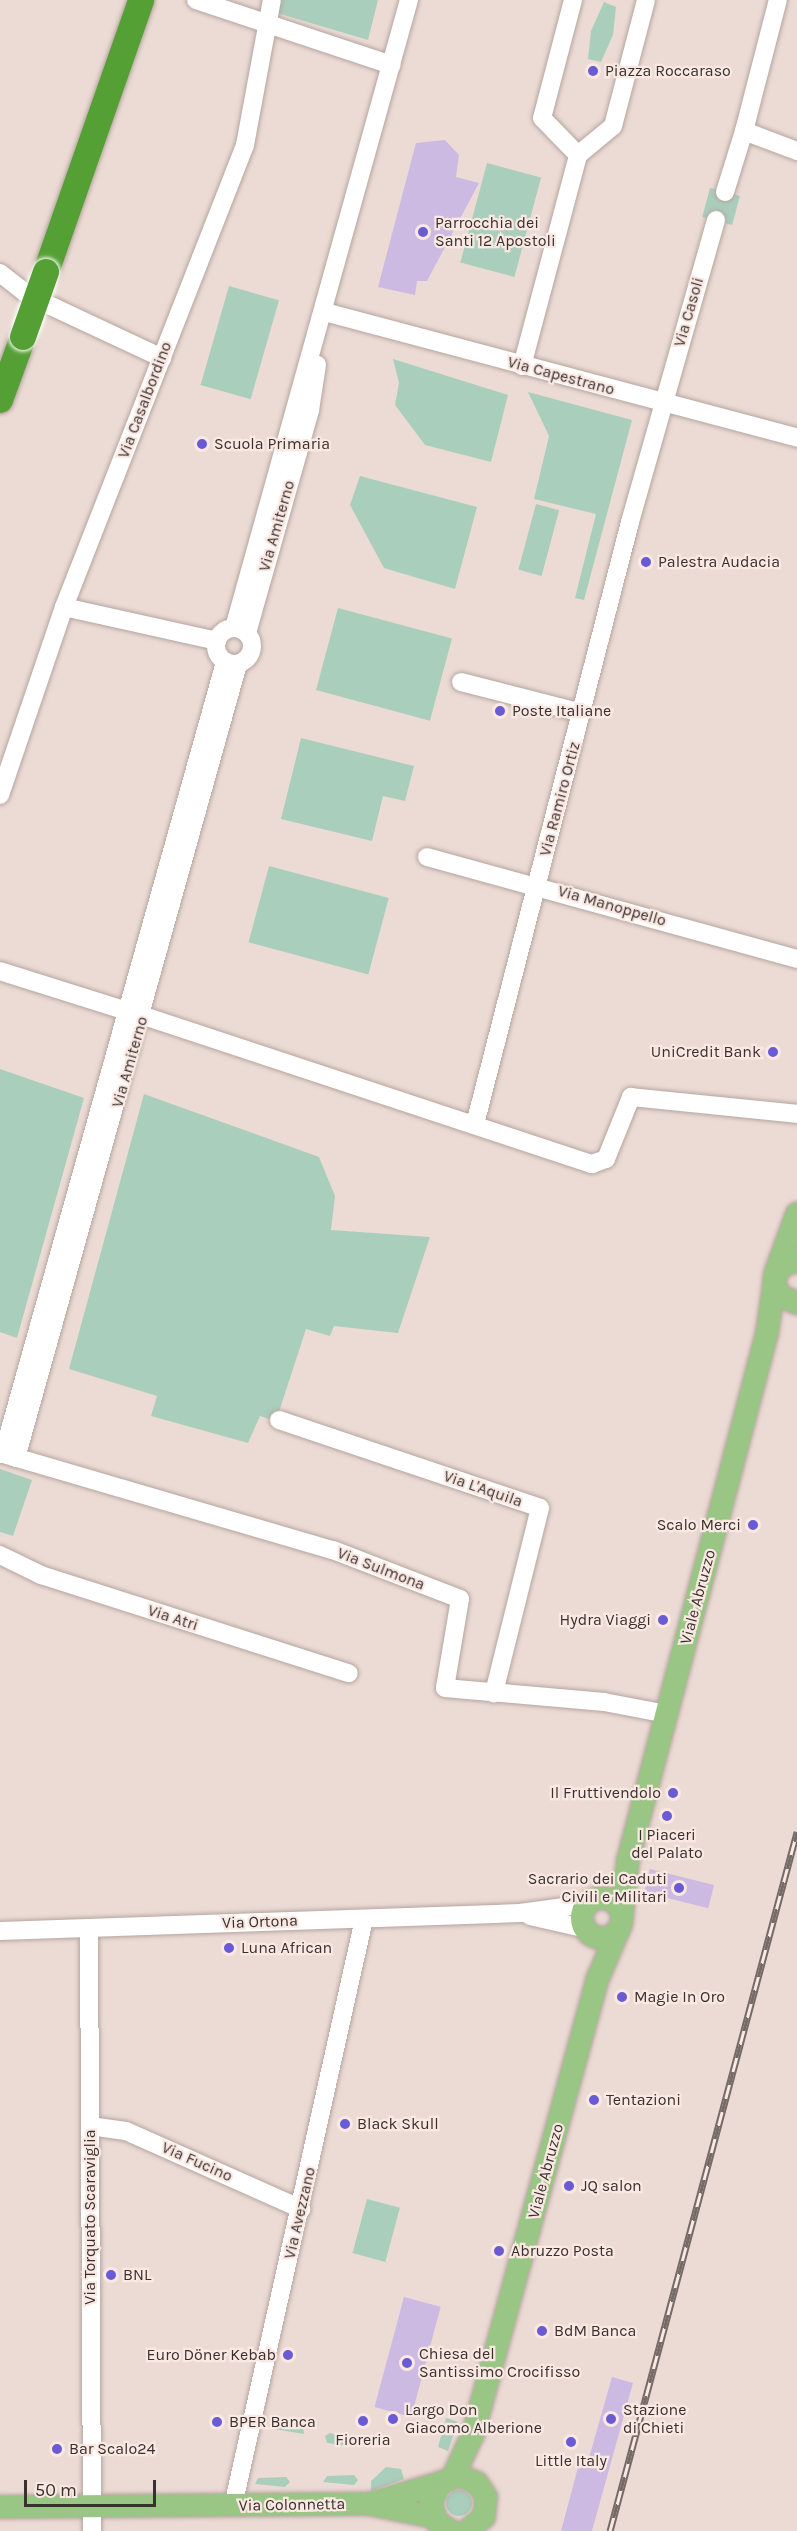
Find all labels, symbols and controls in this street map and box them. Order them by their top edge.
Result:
place label: Piazza Roccaraso [605,61,731,81]
marker: Piazza Roccaraso [586,64,600,78]
place label: Parrocchia dei Santi 12 Apostoli [435,213,556,251]
marker: Parrocchia dei Santi 12 Apostoli [416,225,430,239]
street label: Via Casoli [670,275,708,349]
street label: Via Casalbordino [114,339,176,461]
street label: Via Capestrano [505,352,617,400]
place label: Scuola Primaria [214,434,330,454]
marker: Scuola Primaria [195,437,209,451]
street label: Via Amiterno [255,478,299,574]
place label: Palestra Audacia [658,552,780,572]
marker: Palestra Audacia [639,555,653,569]
place label: Poste Italiane [512,701,611,721]
marker: Poste Italiane [493,704,507,718]
street label: Via Ramiro Ortiz [536,740,584,858]
street label: Via Manoppello [556,881,668,931]
street label: Via Amiterno [108,1014,152,1110]
place label: UniCredit Bank [651,1042,761,1062]
marker: UniCredit Bank [766,1045,780,1059]
street label: Via L'Aquila [441,1467,525,1511]
place label: Scalo Merci [657,1515,741,1535]
marker: Scalo Merci [746,1518,760,1532]
street label: Via Sulmona [334,1543,428,1595]
street label: Viale Abruzzo [676,1548,720,1646]
street label: Via Atri [145,1601,201,1635]
place label: Hydra Viaggi [560,1610,651,1630]
marker: Hydra Viaggi [656,1613,670,1627]
place label: Il Fruttivendolo [550,1783,661,1803]
marker: Il Fruttivendolo [666,1786,680,1800]
marker: I Piaceri del Palato [660,1809,674,1823]
place label: I Piaceri del Palato [631,1825,703,1863]
place label: Sacrario dei Caduti Civili e Militari [528,1869,667,1907]
marker: Sacrario dei Caduti Civili e Militari [672,1881,686,1895]
street label: Via Ortona [222,1911,298,1933]
place label: Luna African [241,1938,332,1958]
marker: Luna African [222,1941,236,1955]
place label: Magie In Oro [634,1987,725,2007]
marker: Magie In Oro [615,1990,629,2004]
place label: Tentazioni [606,2090,681,2110]
marker: Tentazioni [587,2093,601,2107]
place label: Black Skull [357,2114,439,2134]
marker: Black Skull [338,2117,352,2131]
street label: Viale Abruzzo [524,2122,568,2220]
street label: Via Torquato Scaraviglia [80,2129,100,2305]
street label: Via Fucino [159,2138,235,2186]
street label: Via Avezzano [280,2165,320,2261]
place label: JQ salon [581,2176,642,2196]
marker: JQ salon [562,2179,576,2193]
place label: Abruzzo Posta [511,2241,614,2261]
marker: Abruzzo Posta [492,2244,506,2258]
place label: BNL [123,2265,151,2285]
marker: BNL [104,2268,118,2282]
place label: BdM Banca [554,2321,636,2341]
marker: BdM Banca [535,2324,549,2338]
place label: Chiesa del Santissimo Crocifisso [419,2344,580,2382]
place label: Euro Döner Kebab [147,2345,276,2365]
marker: Euro Döner Kebab [281,2348,295,2362]
marker: Chiesa del Santissimo Crocifisso [400,2356,414,2370]
place label: Largo Don Giacomo Alberione [405,2400,542,2438]
place label: Stazione di Chieti [623,2400,686,2438]
place label: BPER Banca [229,2412,316,2432]
marker: Largo Don Giacomo Alberione [386,2412,400,2426]
marker: Stazione di Chieti [604,2412,618,2426]
marker: Fioreria [356,2414,370,2428]
marker: BPER Banca [210,2415,224,2429]
place label: Fioreria [335,2430,391,2450]
marker: Little Italy [564,2435,578,2449]
place label: Bar Scalo24 [69,2439,156,2459]
marker: Bar Scalo24 [50,2442,64,2456]
place label: Little Italy [535,2451,607,2471]
scale bar [27,2468,159,2506]
text: 50 m [35,2479,77,2501]
street label: Via Colonnetta [239,2494,345,2516]

